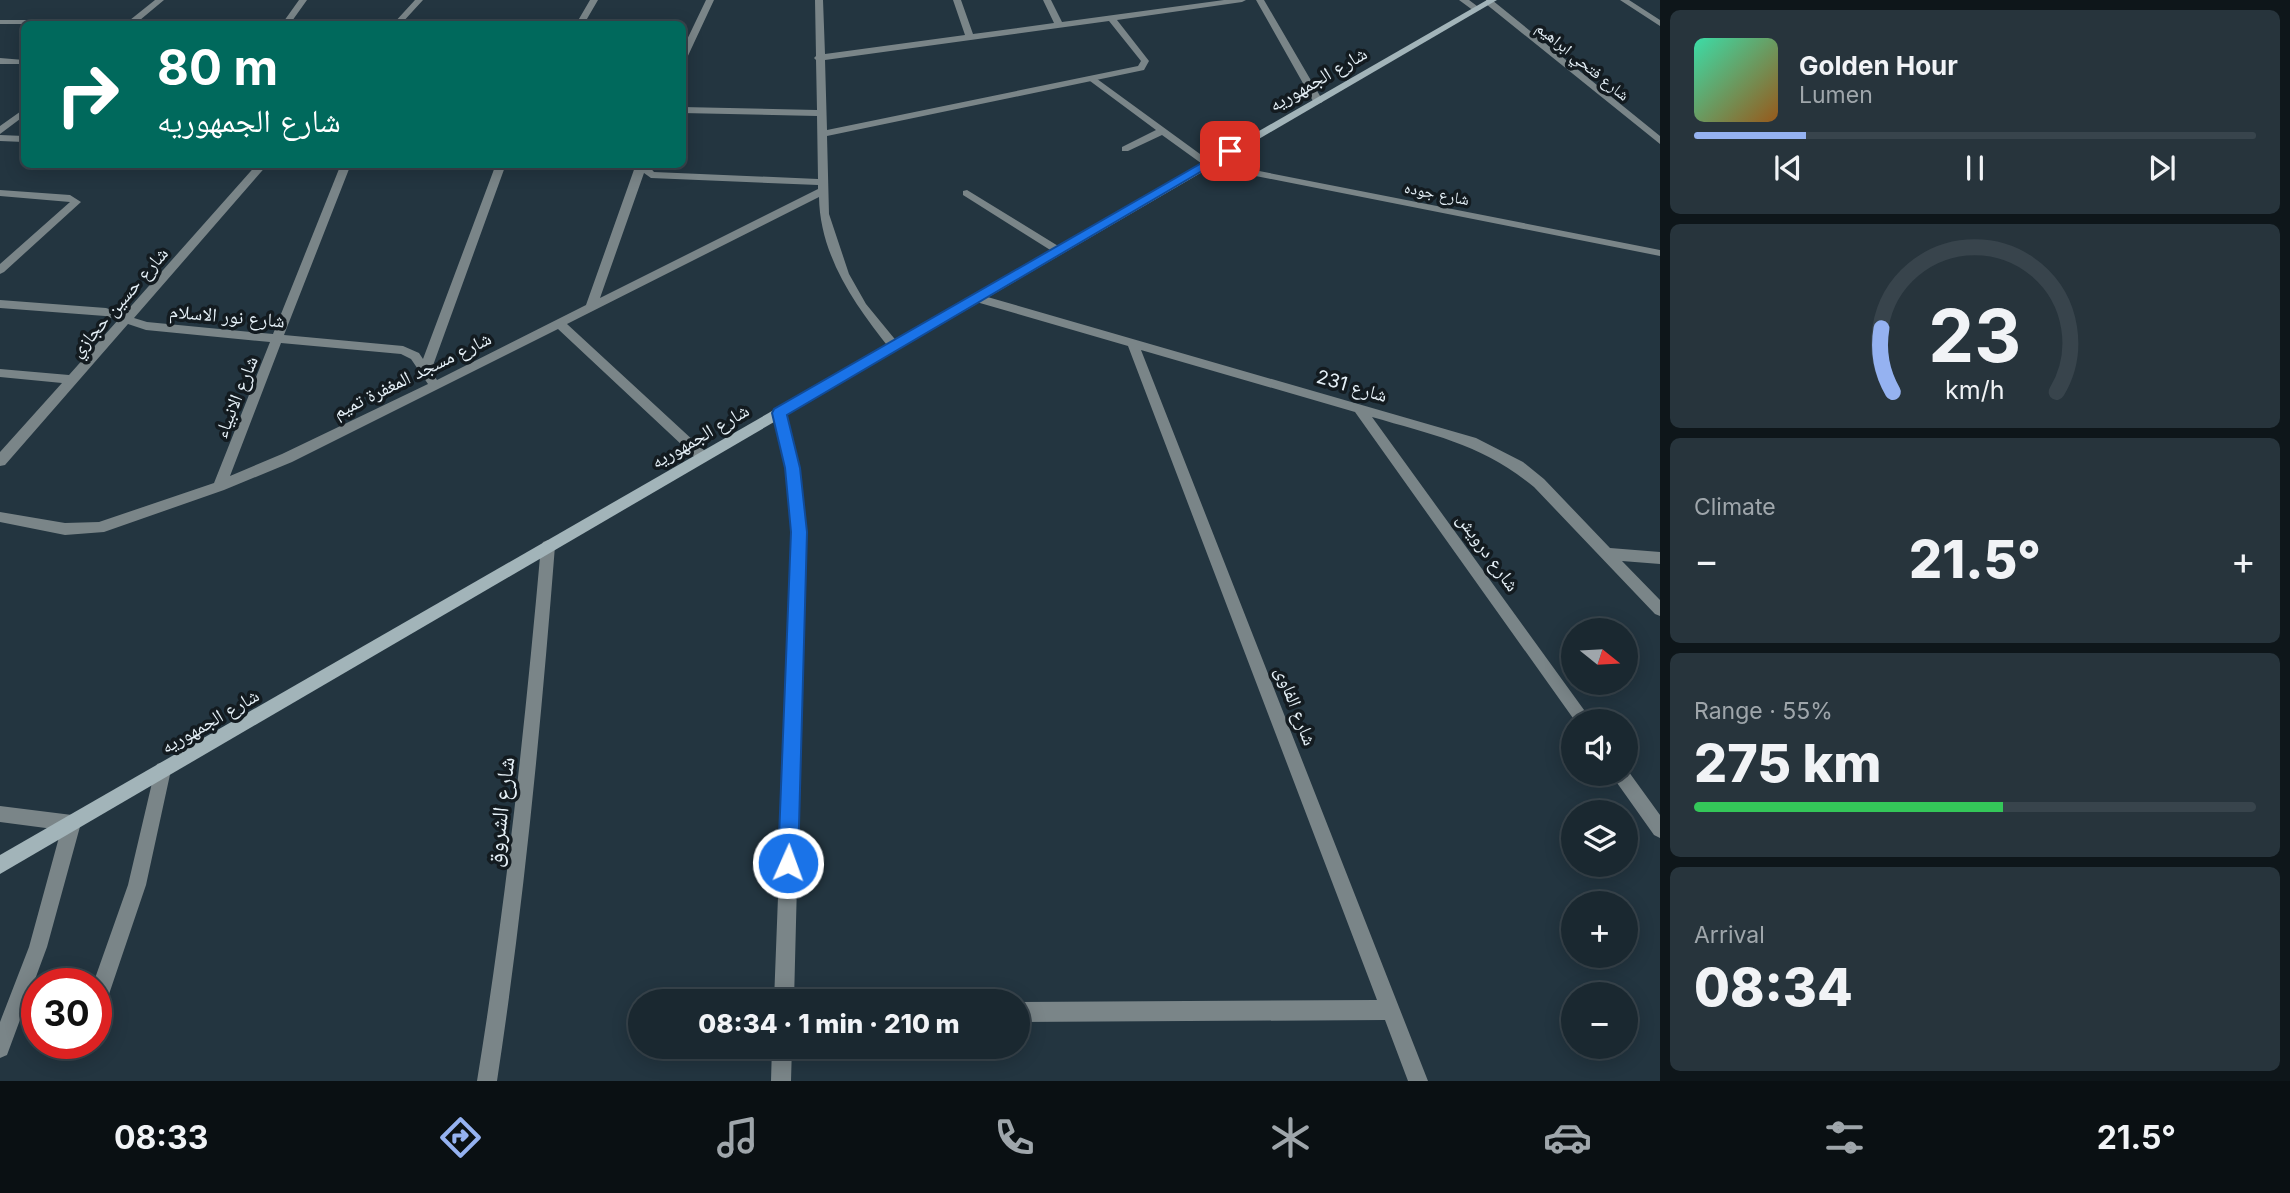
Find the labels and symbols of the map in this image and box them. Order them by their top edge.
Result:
street label: شارع فتحي ابراهيم [1530,17,1634,107]
street label: شارع الجمهوريه [1265,42,1371,116]
pin [1200,121,1260,181]
street label: شارع جوده [1403,177,1471,210]
street label: شارع حسين حجازي [65,242,176,364]
street label: شارع نور الاسلام [168,299,286,335]
street label: شارع مسجد المغفرة تميم [329,327,495,424]
street label: شارع الانبياء [209,353,263,441]
street label: شارع 231 [1314,365,1390,407]
street label: شارع الجمهوريه [647,399,753,473]
street label: شارع درويش [1452,508,1524,596]
north arrow [1561,618,1638,695]
street label: شارع الفاوى [1270,663,1322,749]
street label: شارع الجمهوريه [157,684,263,758]
street label: شارع الشروق [479,755,522,869]
position arrow [751,826,825,900]
speed limit sign: 30 [21,968,112,1059]

